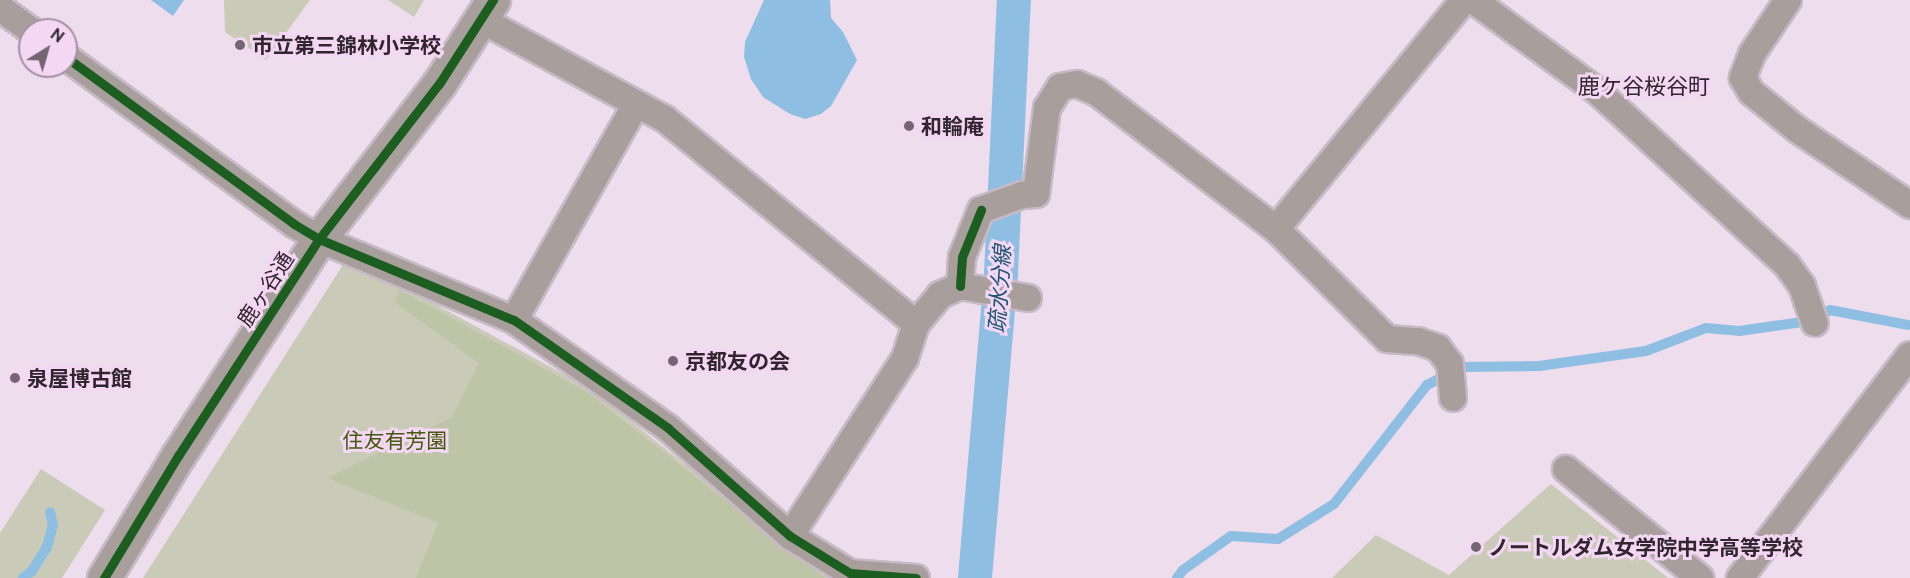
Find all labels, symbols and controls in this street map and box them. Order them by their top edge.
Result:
north arrow [18,18,78,78]
text: N [47,24,68,46]
place label: 市立第三錦林小学校 [252,32,441,58]
marker: 市立第三錦林小学校 [233,38,247,52]
district label: 鹿ケ谷桜谷町 [1578,73,1710,99]
place label: 和輪庵 [921,113,984,139]
marker: 和輪庵 [902,119,916,133]
water label: 疏水分線 [983,244,1015,334]
street label: 鹿ヶ谷通 [232,247,298,331]
place label: 京都友の会 [685,348,790,374]
marker: 京都友の会 [666,354,680,368]
place label: 泉屋博古館 [27,365,132,391]
marker: 泉屋博古館 [8,371,22,385]
park label: 住友有芳園 [343,427,447,453]
place label: ノートルダム女学院中学高等学校 [1488,534,1803,560]
marker: ノートルダム女学院中学高等学校 [1469,540,1483,554]

